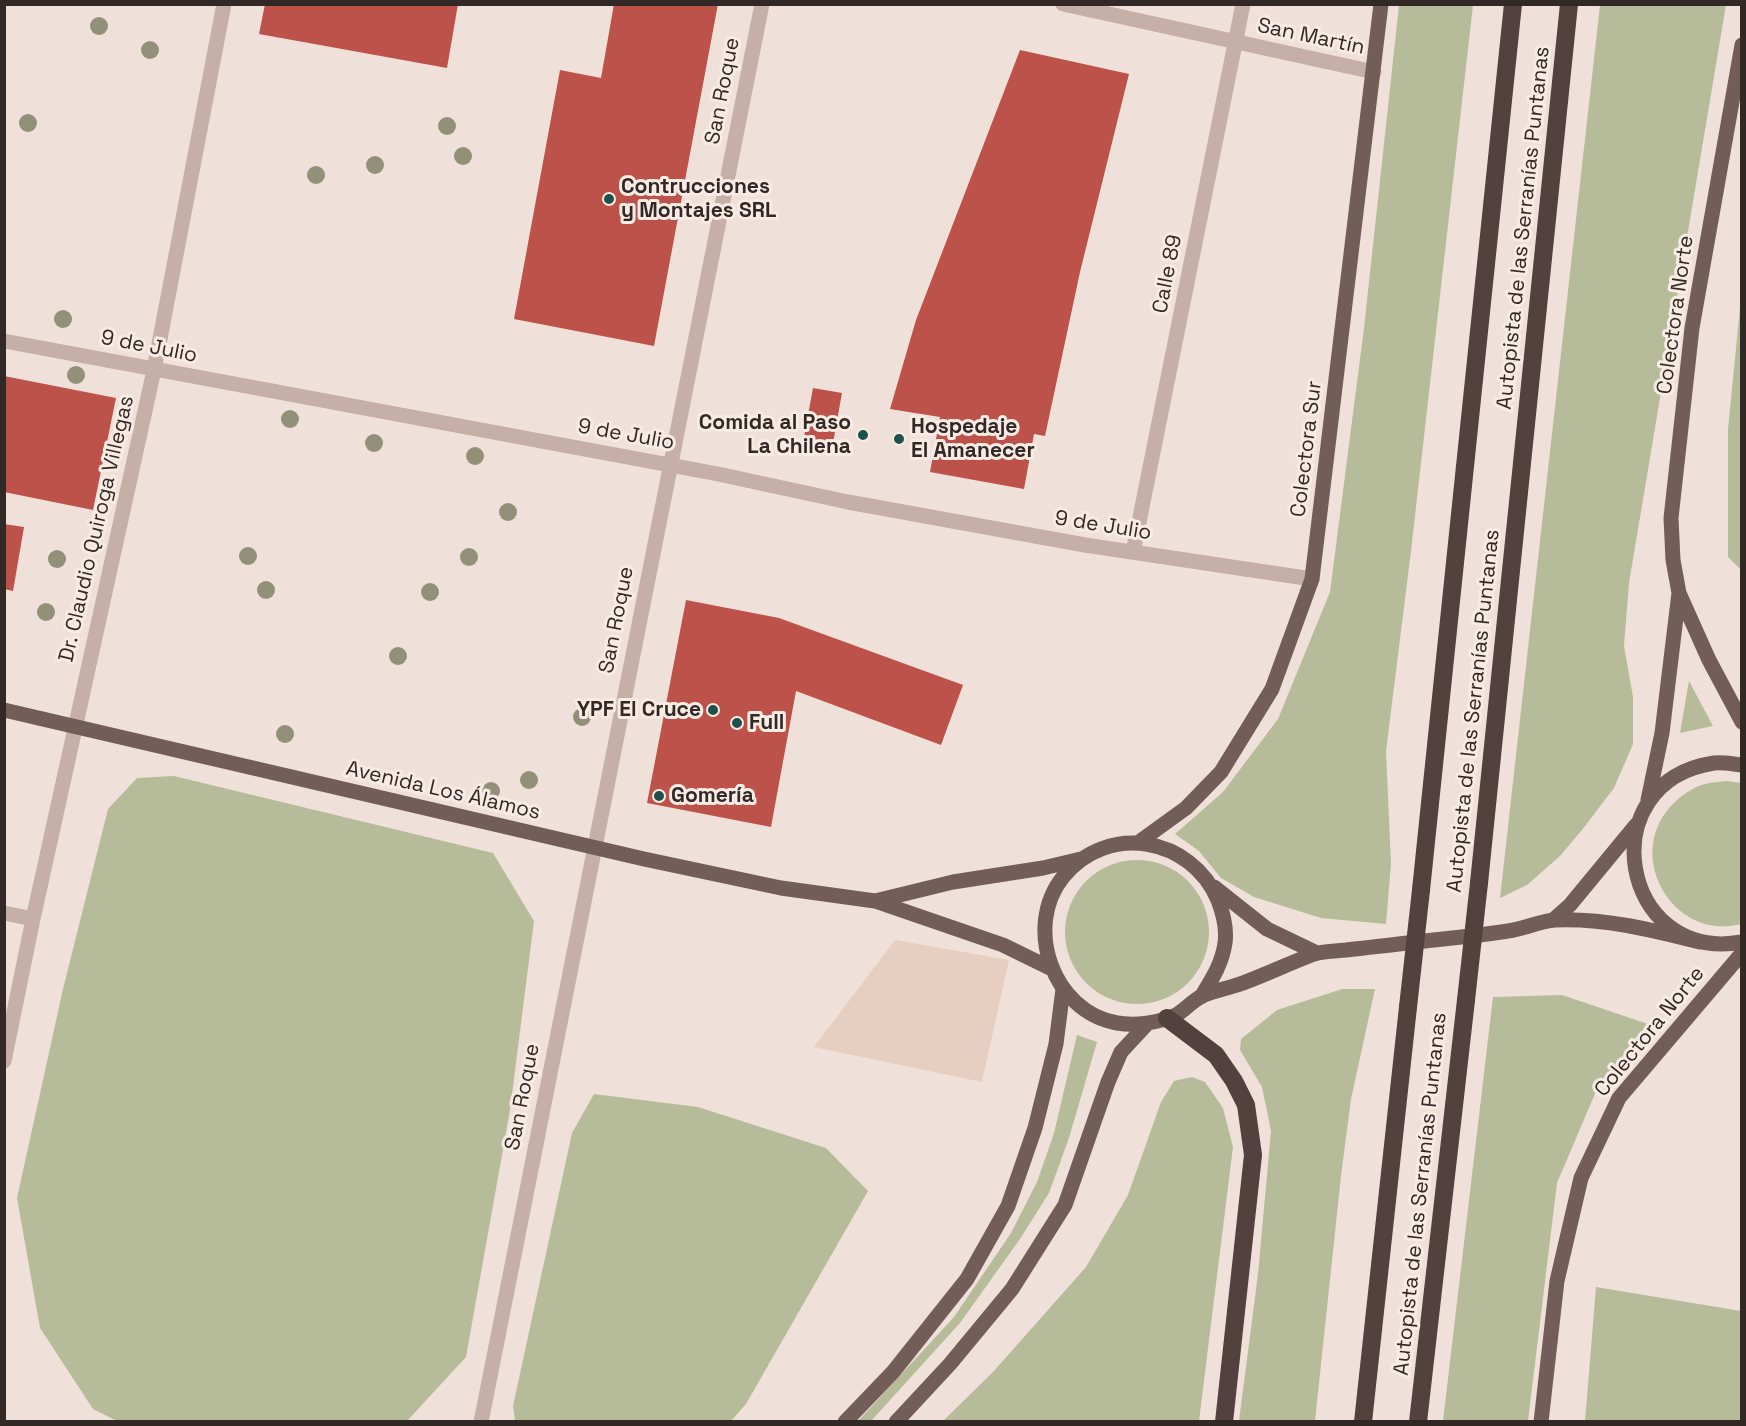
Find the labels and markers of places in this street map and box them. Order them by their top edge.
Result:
place label: Contrucciones y Montajes SRL [621,174,776,224]
marker: Contrucciones y Montajes SRL [602,192,616,206]
place label: Comida al Paso La Chilena [699,410,851,460]
place label: Hospedaje El Amanecer [911,414,1035,464]
marker: Comida al Paso La Chilena [856,428,870,442]
marker: Hospedaje El Amanecer [892,432,906,446]
place label: YPF El Cruce [577,697,701,723]
marker: YPF El Cruce [706,703,720,717]
place label: Full [749,710,784,736]
marker: Full [730,716,744,730]
place label: Gomería [671,783,754,809]
marker: Gomería [652,789,666,803]

